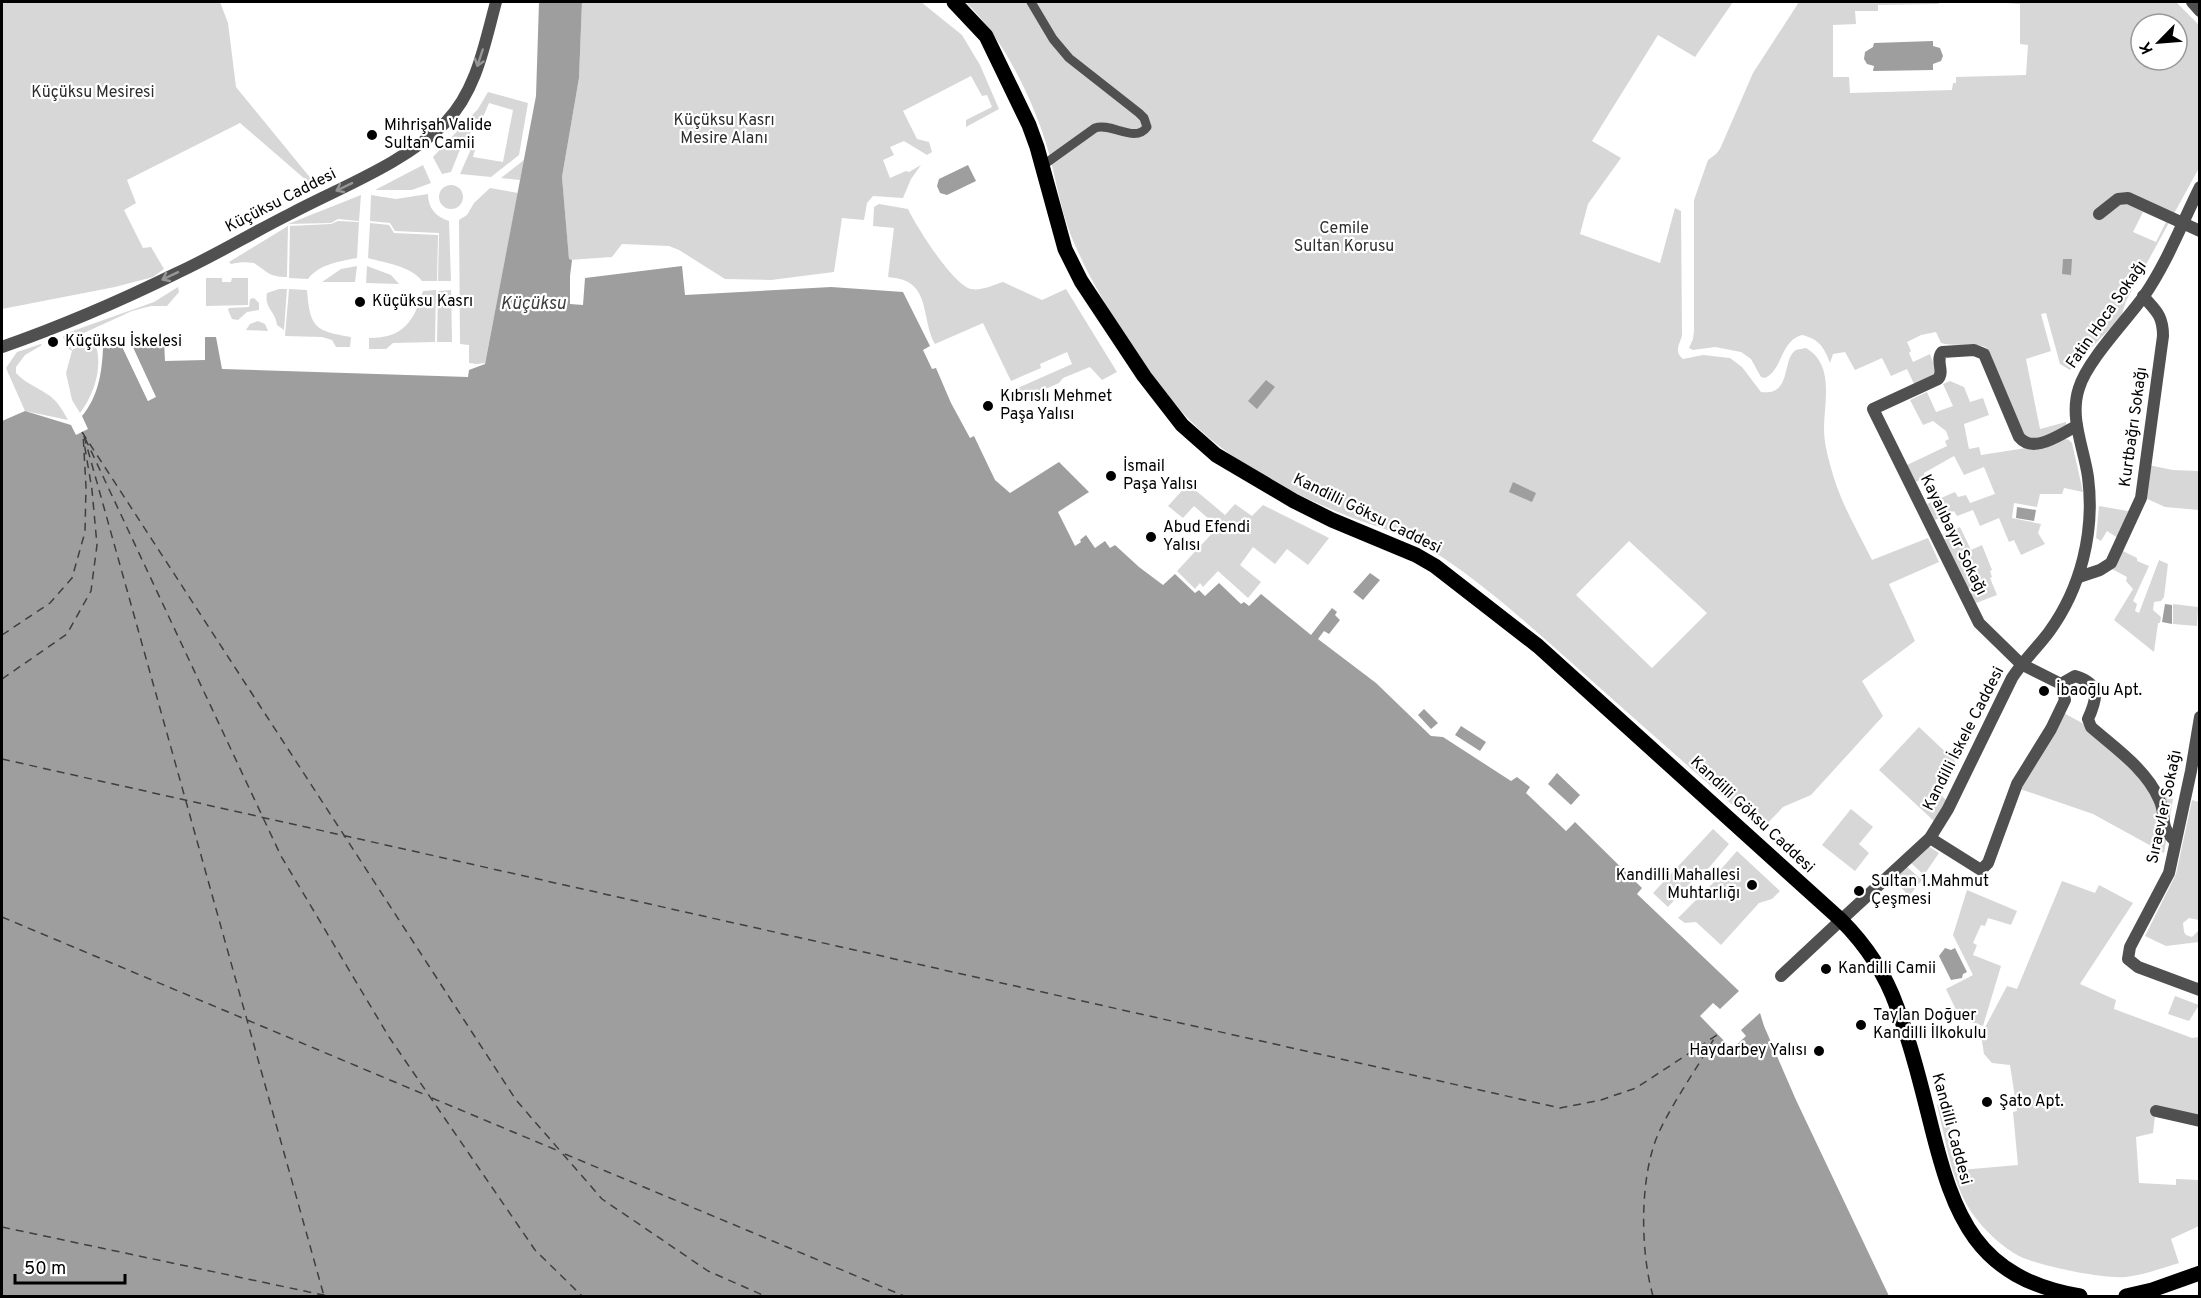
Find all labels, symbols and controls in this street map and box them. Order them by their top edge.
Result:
north arrow [2129,12,2189,72]
text: K [2136,38,2159,57]
one-way arrow [473,48,484,67]
park label: Küçüksu Mesiresi [31,83,155,103]
park label: Küçüksu Kasrı Mesire Alanı [673,111,775,149]
place label: Mihrişah Valide Sultan Camii [384,116,492,154]
marker: Mihrişah Valide Sultan Camii [365,128,379,142]
street label: Küçüksu Caddesi [222,164,340,238]
one-way arrow [335,181,353,193]
park label: Cemile Sultan Korusu [1294,219,1394,257]
street label: Fatin Hoca Sokağı [2062,257,2152,373]
one-way arrow [162,271,180,283]
place label: Küçüksu Kasrı [372,292,473,312]
water label: Küçüksu [500,293,566,316]
marker: Küçüksu Kasrı [353,295,367,309]
place label: Küçüksu İskelesi [65,331,182,352]
marker: Küçüksu İskelesi [46,335,60,349]
street label: Kurtbağrı Sokağı [2116,366,2152,488]
place label: Kıbrıslı Mehmet Paşa Yalısı [1000,387,1112,425]
marker: Kıbrıslı Mehmet Paşa Yalısı [981,399,995,413]
place label: İsmail Paşa Yalısı [1123,456,1197,495]
marker: İsmail Paşa Yalısı [1104,469,1118,483]
street label: Kandilli Göksu Caddesi [1290,469,1444,559]
street label: Kayalıbayır Sokağı [1915,471,1991,599]
place label: Abud Efendi Yalısı [1163,518,1250,556]
marker: Abud Efendi Yalısı [1144,530,1158,544]
street label: Kandilli İskele Caddesi [1918,663,2009,815]
place label: İbaoğlu Apt. [2056,680,2142,701]
marker: İbaoğlu Apt. [2037,684,2051,698]
street label: Sıraevler Sokağı [2143,748,2187,866]
street label: Kandilli Göksu Caddesi [1686,752,1818,878]
place label: Kandilli Mahallesi Muhtarlığı [1616,866,1740,904]
place label: Sultan 1.Mahmut Çeşmesi [1871,872,1989,910]
marker: Kandilli Mahallesi Muhtarlığı [1745,878,1759,892]
marker: Sultan 1.Mahmut Çeşmesi [1852,884,1866,898]
place label: Kandilli Camii [1838,959,1936,979]
marker: Kandilli Camii [1819,962,1833,976]
place label: Taylan Doğuer Kandilli İlkokulu [1873,1006,1987,1044]
marker: Taylan Doğuer Kandilli İlkokulu [1854,1018,1868,1032]
place label: Haydarbey Yalısı [1689,1041,1807,1061]
marker: Haydarbey Yalısı [1812,1044,1826,1058]
street label: Kandilli Caddesi [1927,1071,1975,1187]
place label: Şato Apt. [1999,1092,2064,1112]
marker: Şato Apt. [1980,1095,1994,1109]
scale bar [15,1247,124,1285]
text: 50 m [24,1258,66,1281]

